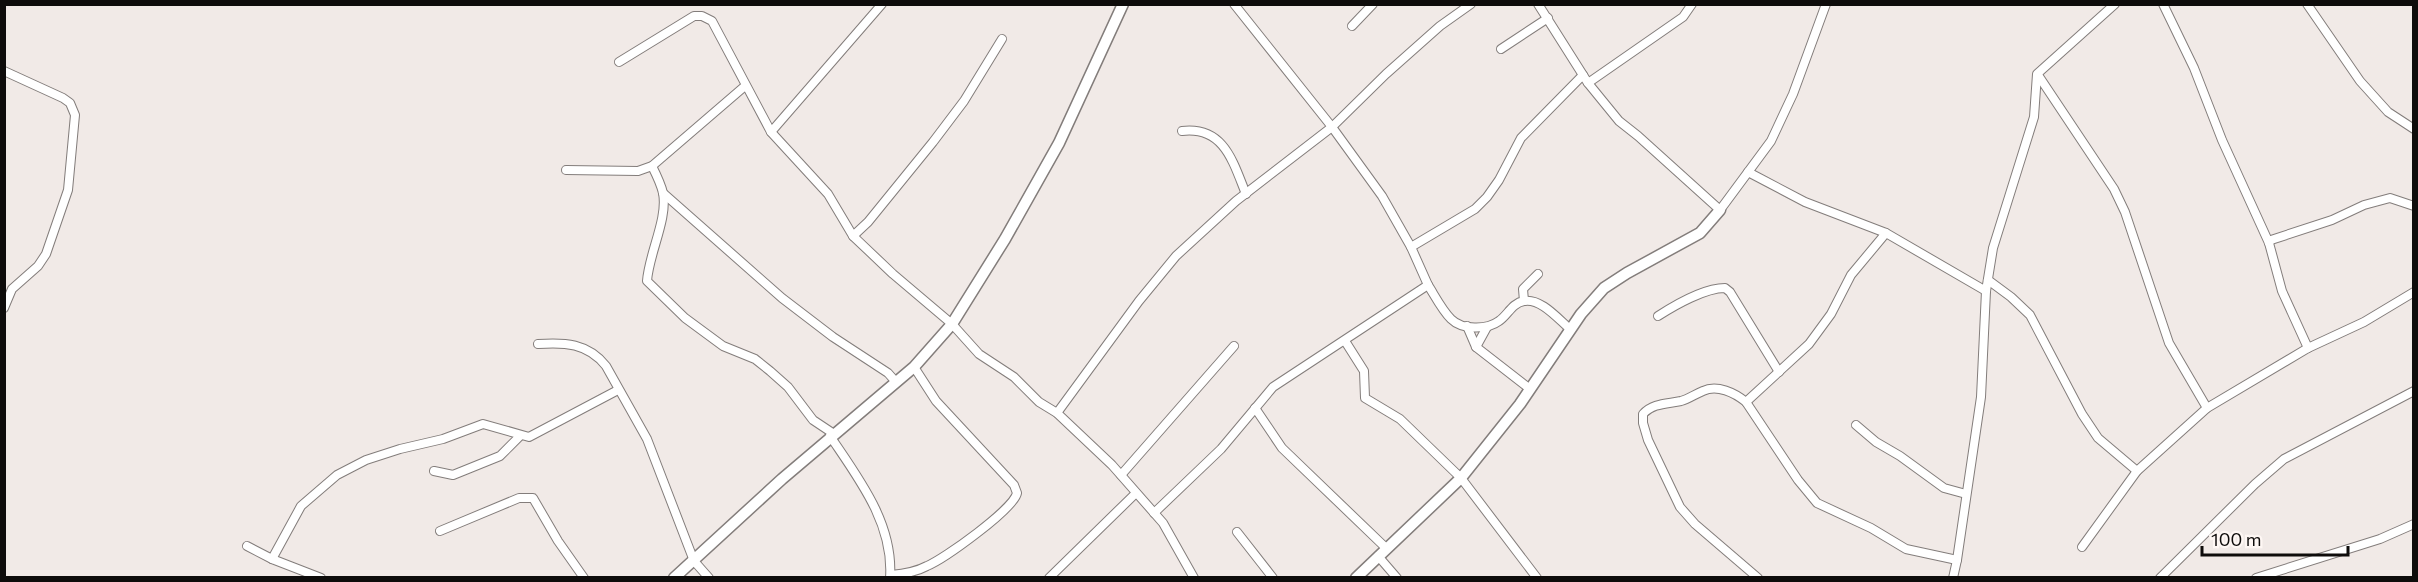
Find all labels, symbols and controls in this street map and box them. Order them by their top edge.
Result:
scale bar [2202,519,2348,557]
text: 100 m [2211,528,2261,550]

